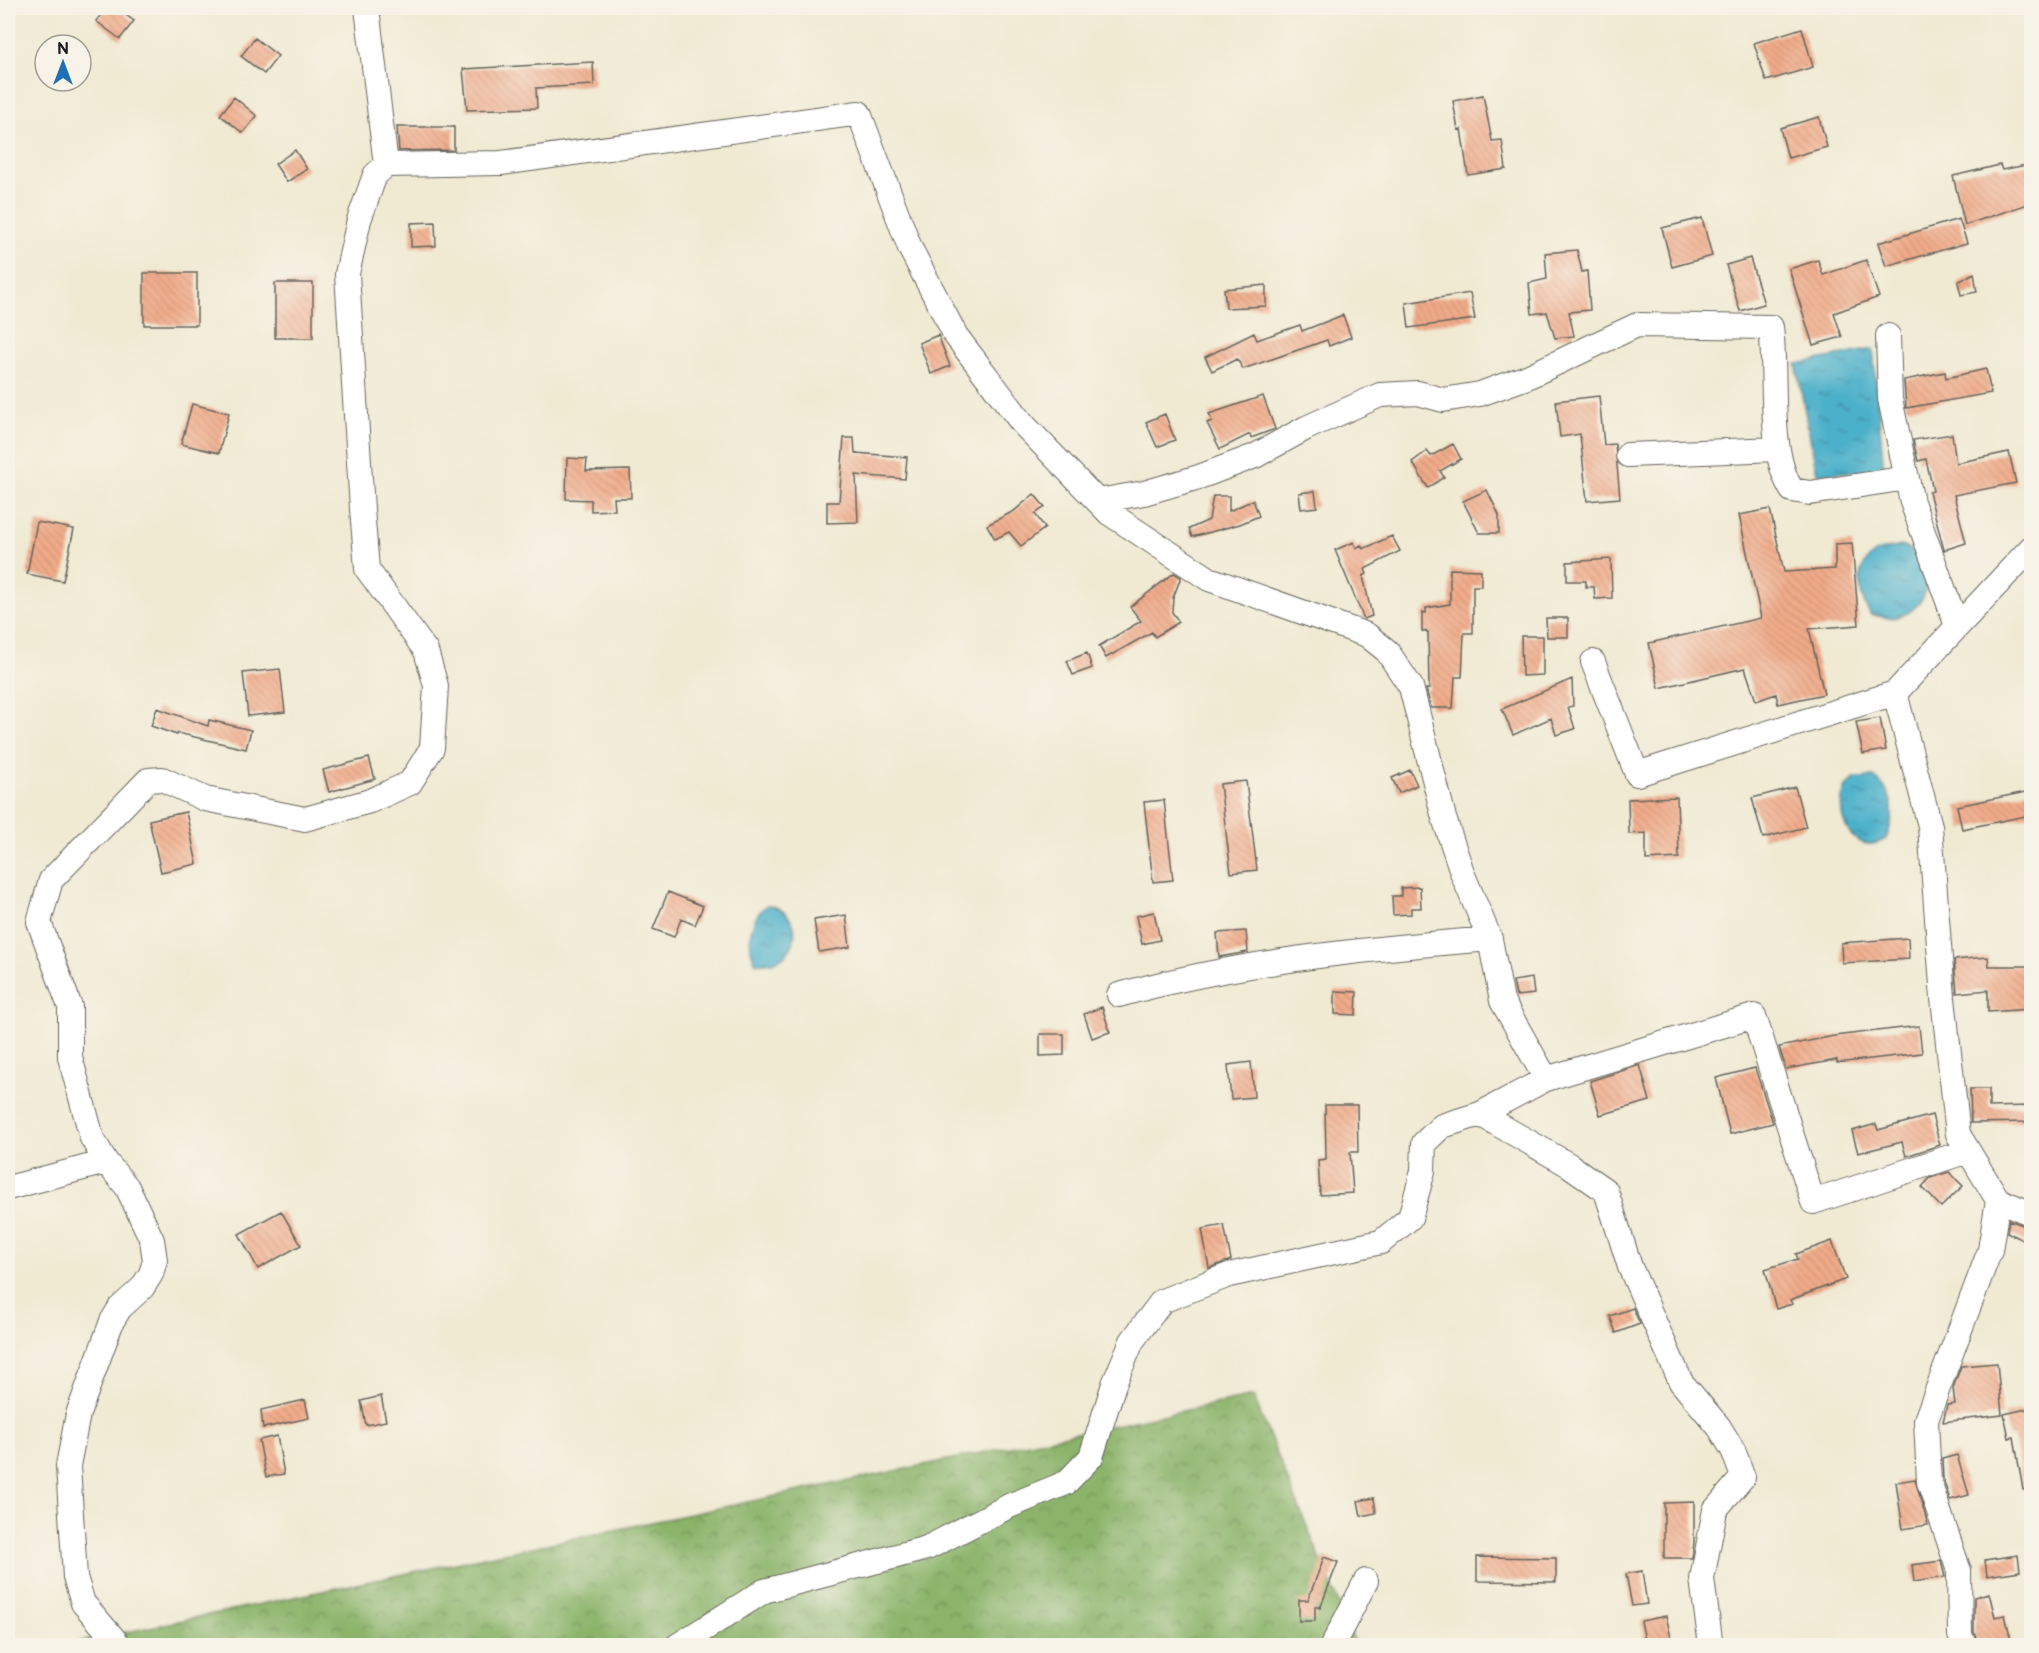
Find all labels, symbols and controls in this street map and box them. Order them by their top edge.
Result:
north arrow [33,33,93,93]
text: N [57,40,69,59]

